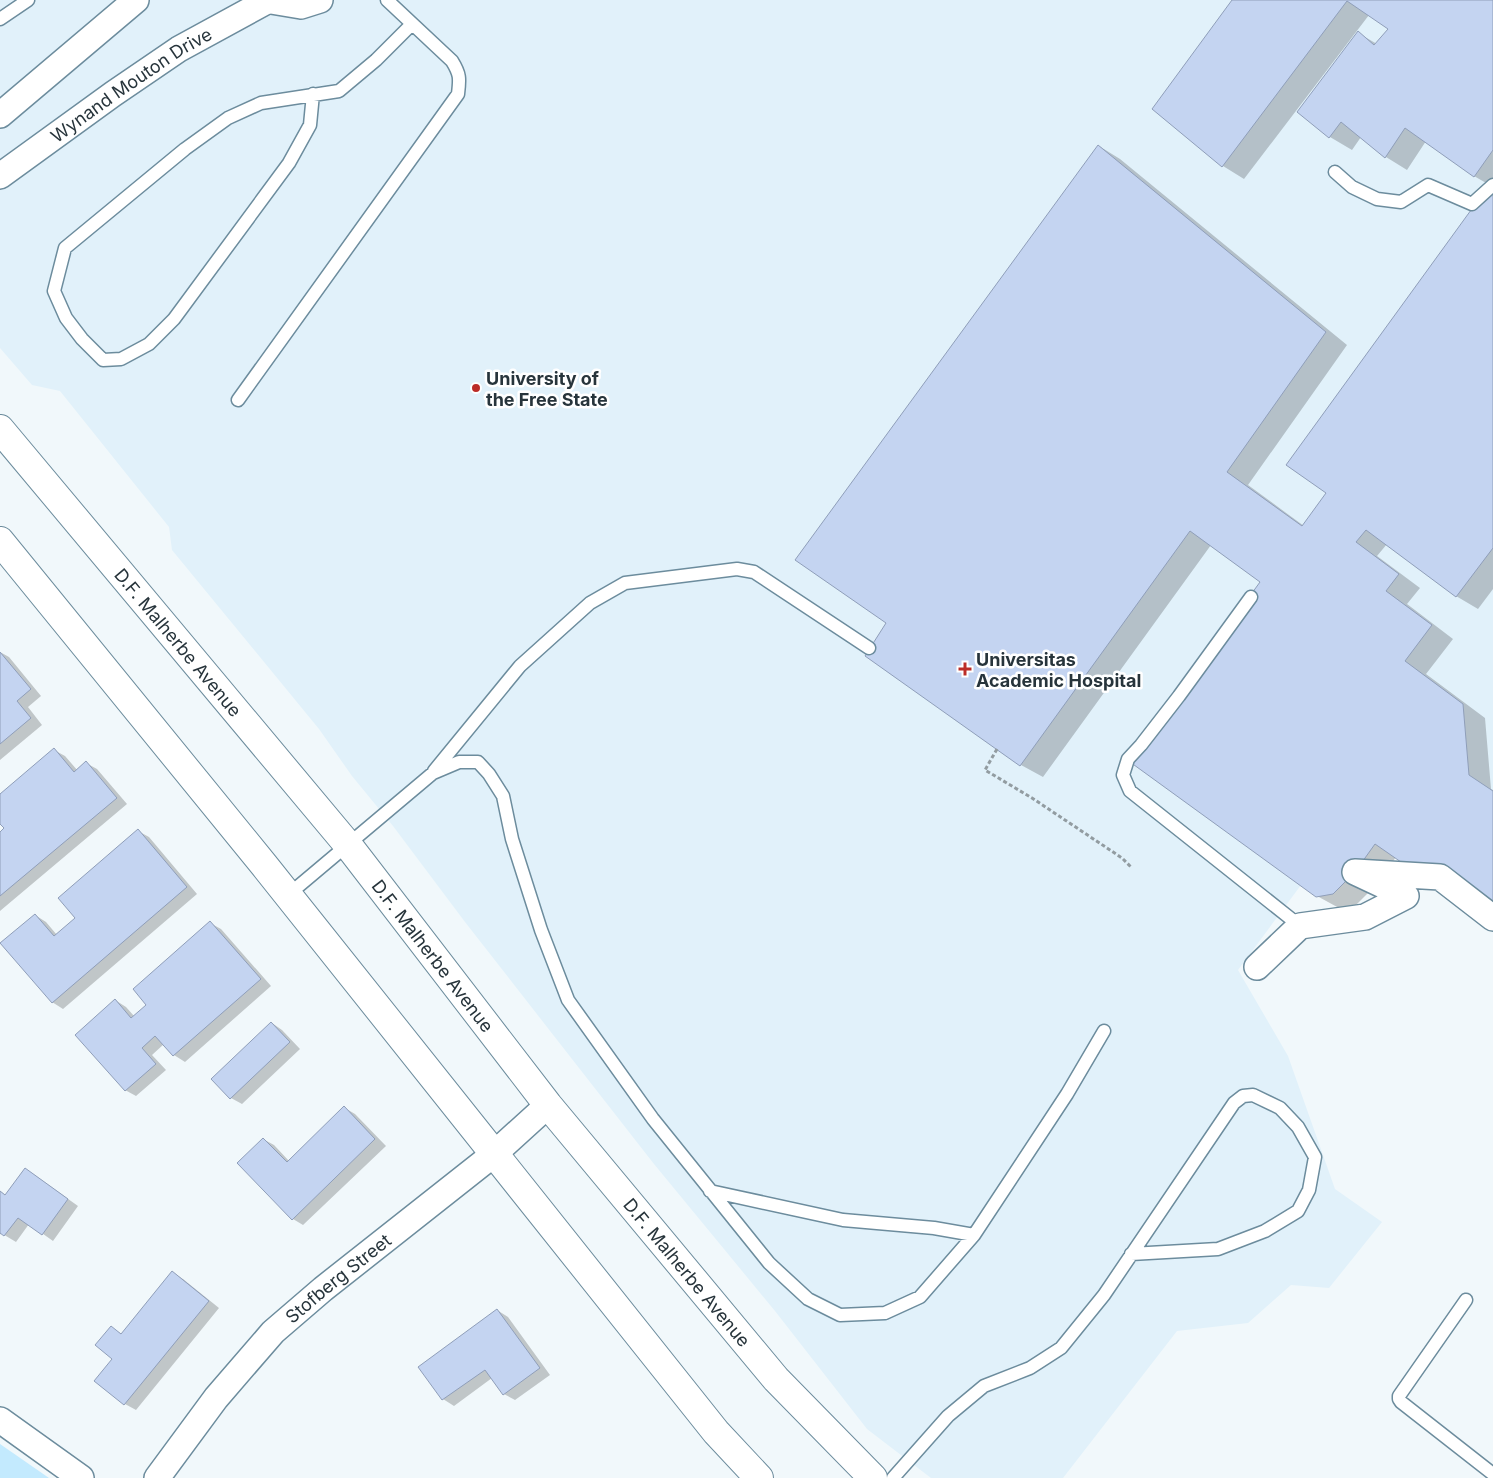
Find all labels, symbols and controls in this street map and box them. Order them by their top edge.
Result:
street label: Wynand Mouton Drive [46,23,215,146]
place label: University of the Free State [486,368,608,410]
marker: University of the Free State [470,382,482,394]
street label: D.F. Malherbe Avenue [110,564,246,720]
place label: Universitas Academic Hospital [976,649,1141,691]
marker: Universitas Academic Hospital [958,662,972,676]
street label: D.F. Malherbe Avenue [368,875,498,1036]
street label: D.F. Malherbe Avenue [619,1194,755,1351]
street label: Stofberg Street [281,1229,395,1327]

